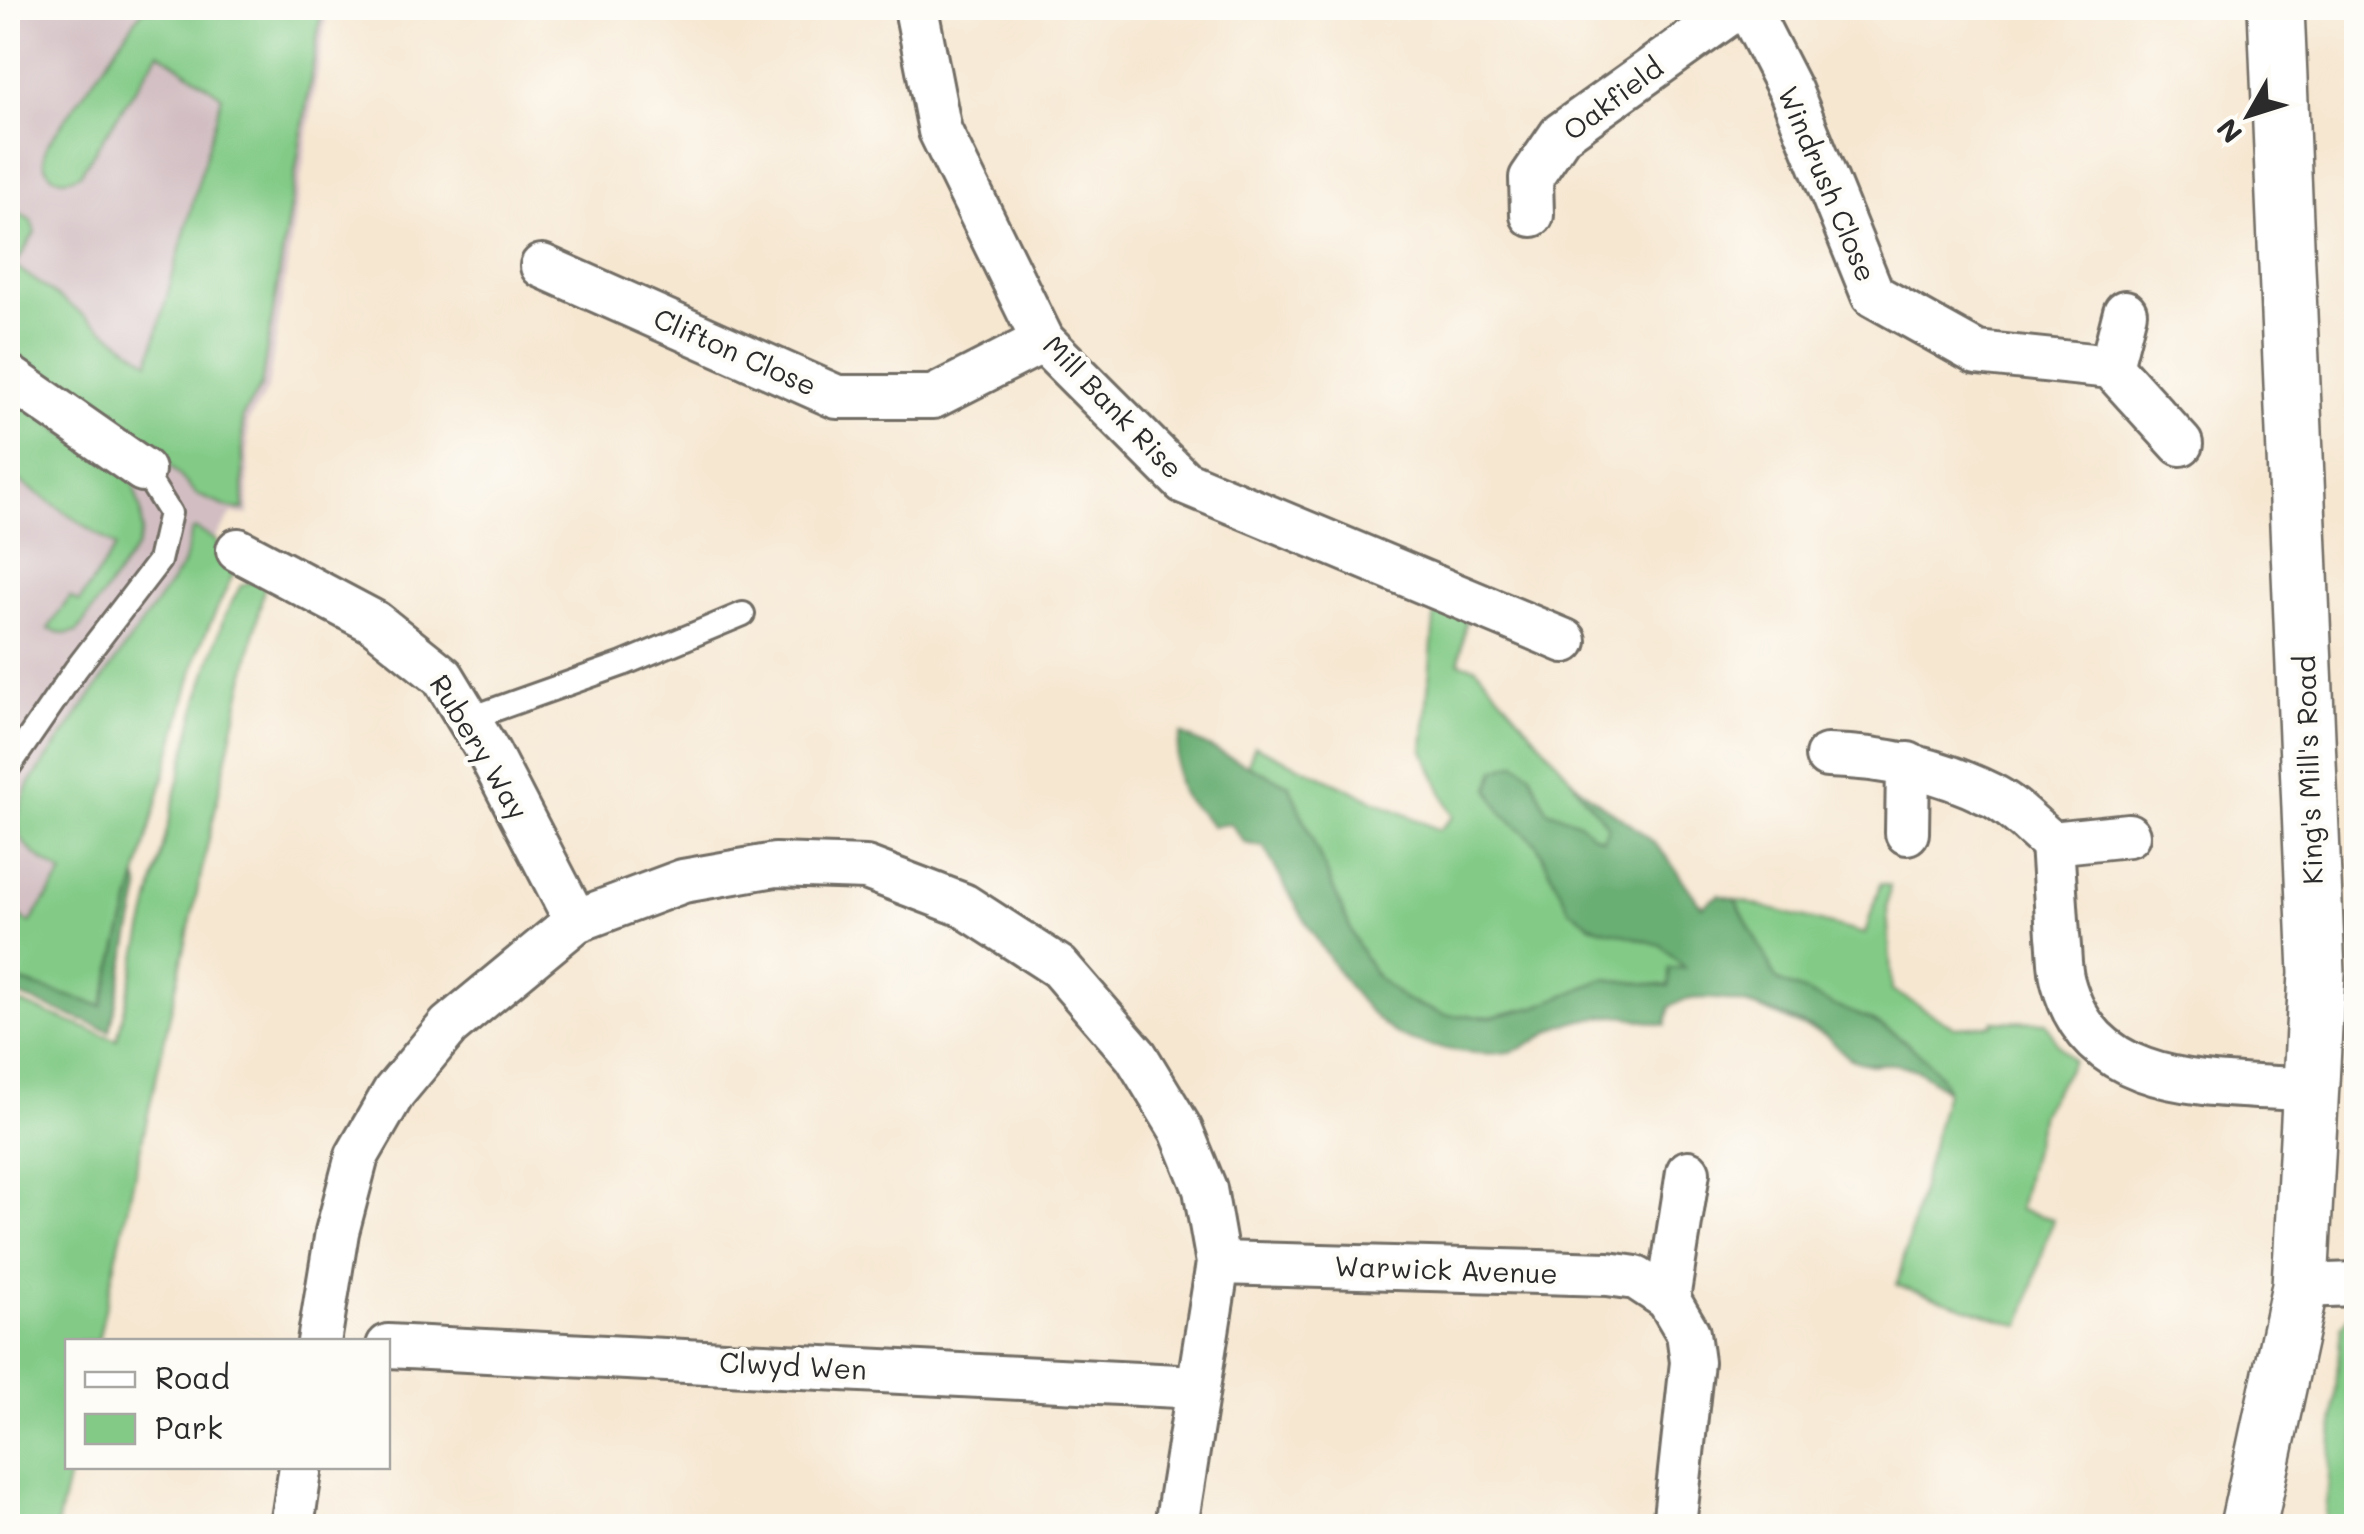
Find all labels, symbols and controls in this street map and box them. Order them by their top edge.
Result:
street label: Oakfield [1555,49,1670,148]
north arrow [2199,65,2299,165]
street label: Windrush Close [1771,81,1885,287]
text: N [2208,112,2249,151]
street label: Clifton Close [648,299,822,403]
street label: Mill Bank Rise [1036,327,1191,486]
street label: King's Mill's Road [2286,655,2330,885]
street label: Rubery Way [423,667,537,825]
street label: Warwick Avenue [1334,1247,1558,1291]
legend [65,1339,390,1469]
street label: Clwyd Wen [718,1343,868,1387]
text: Road [155,1357,230,1397]
text: Park [155,1407,223,1447]

